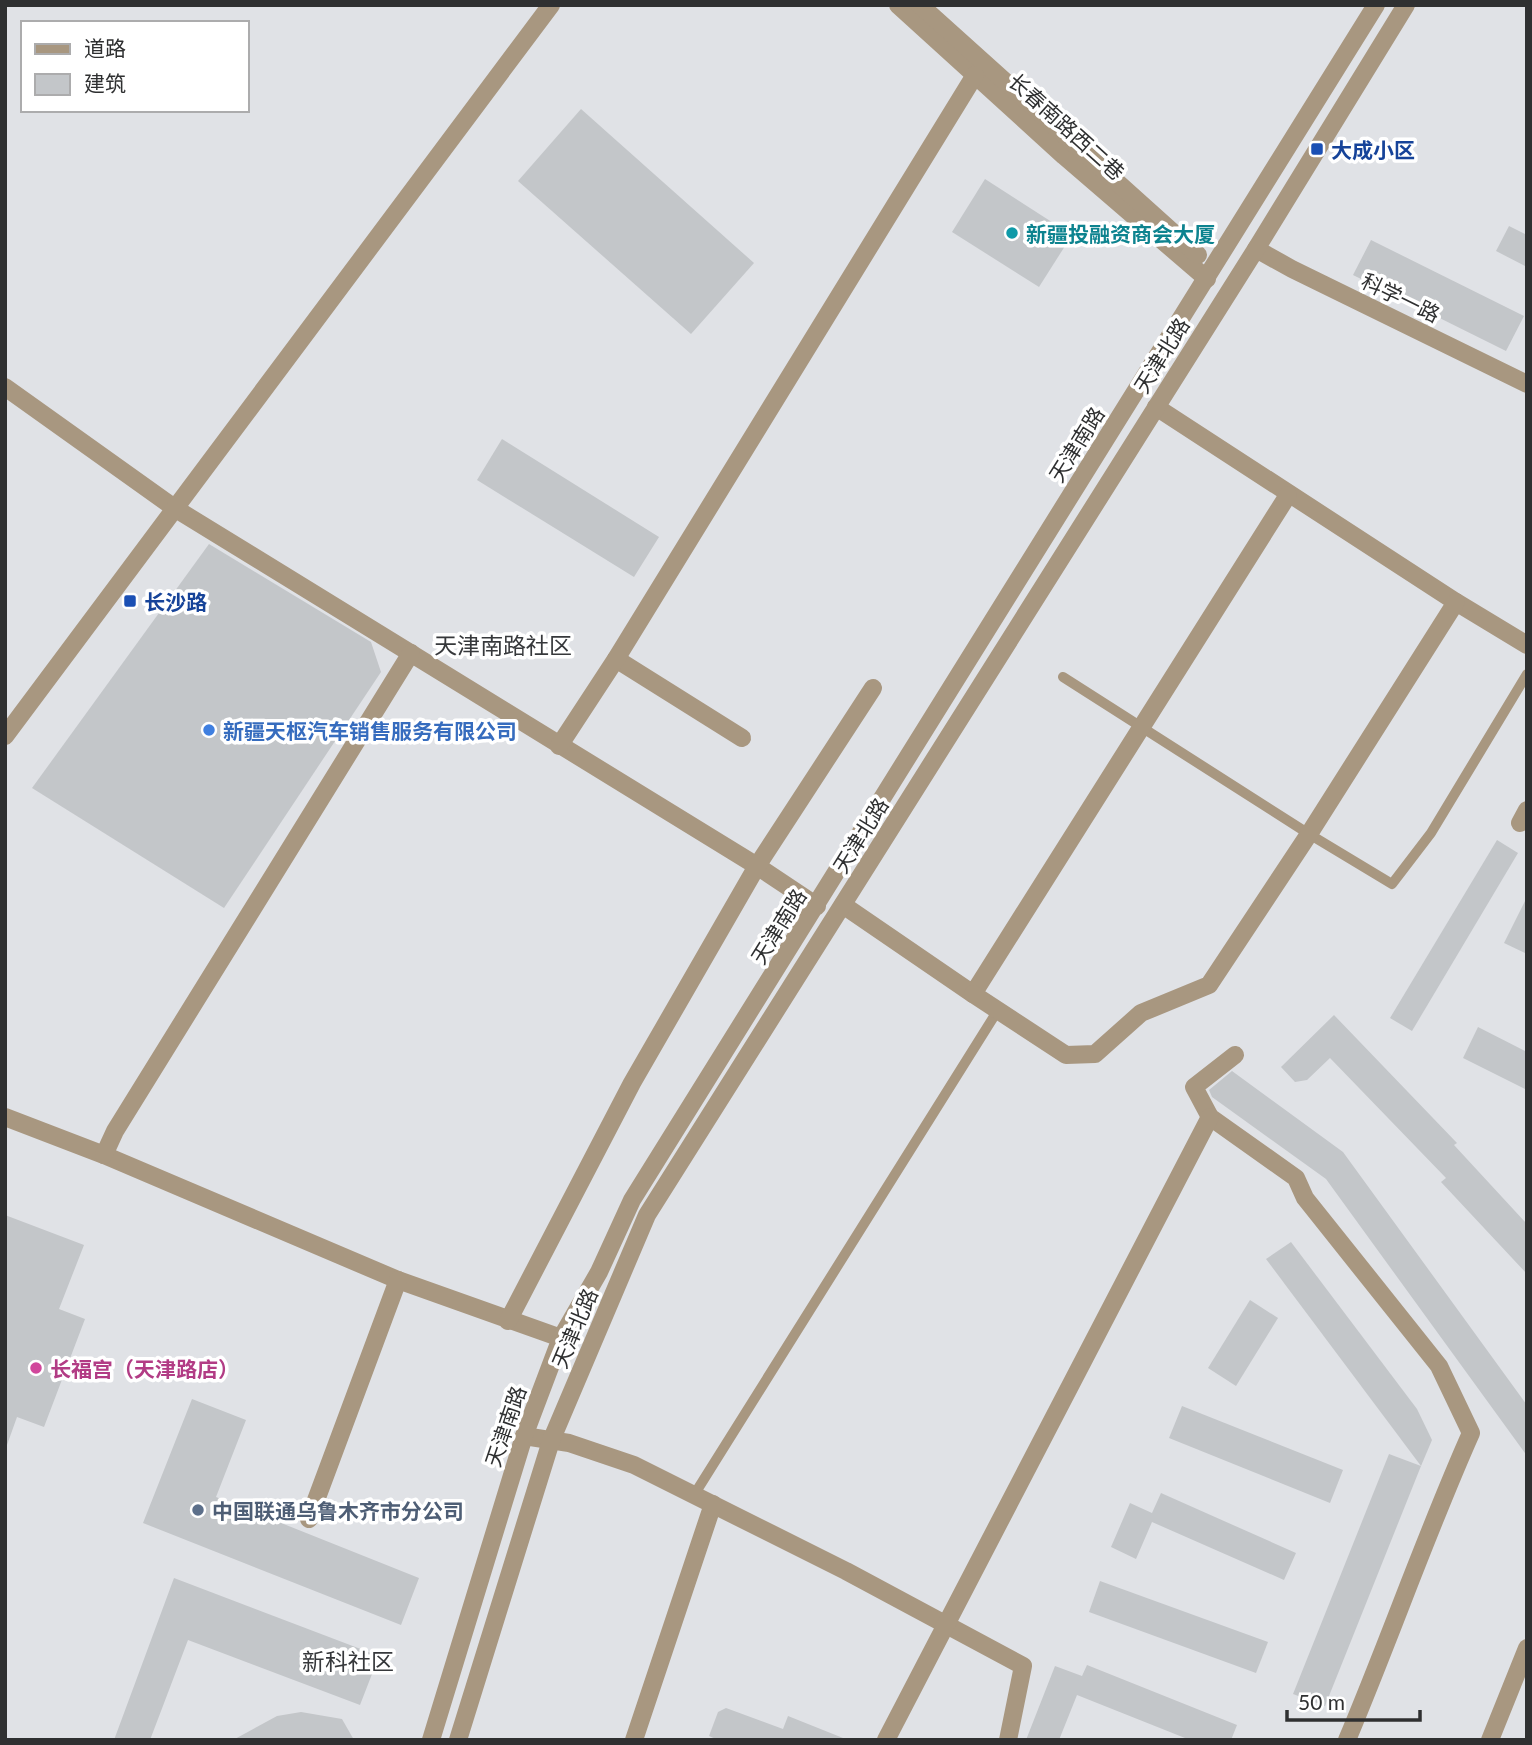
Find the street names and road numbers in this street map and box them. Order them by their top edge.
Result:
street label: 长春南路西二巷 [1004,68,1130,184]
street label: 科学一路 [1358,267,1444,327]
street label: 天津北路 [1128,313,1194,397]
street label: 天津南路 [1043,402,1109,486]
street label: 天津北路 [827,793,893,877]
street label: 天津南路 [745,884,811,968]
street label: 天津北路 [546,1284,602,1372]
street label: 天津南路 [480,1382,530,1470]

